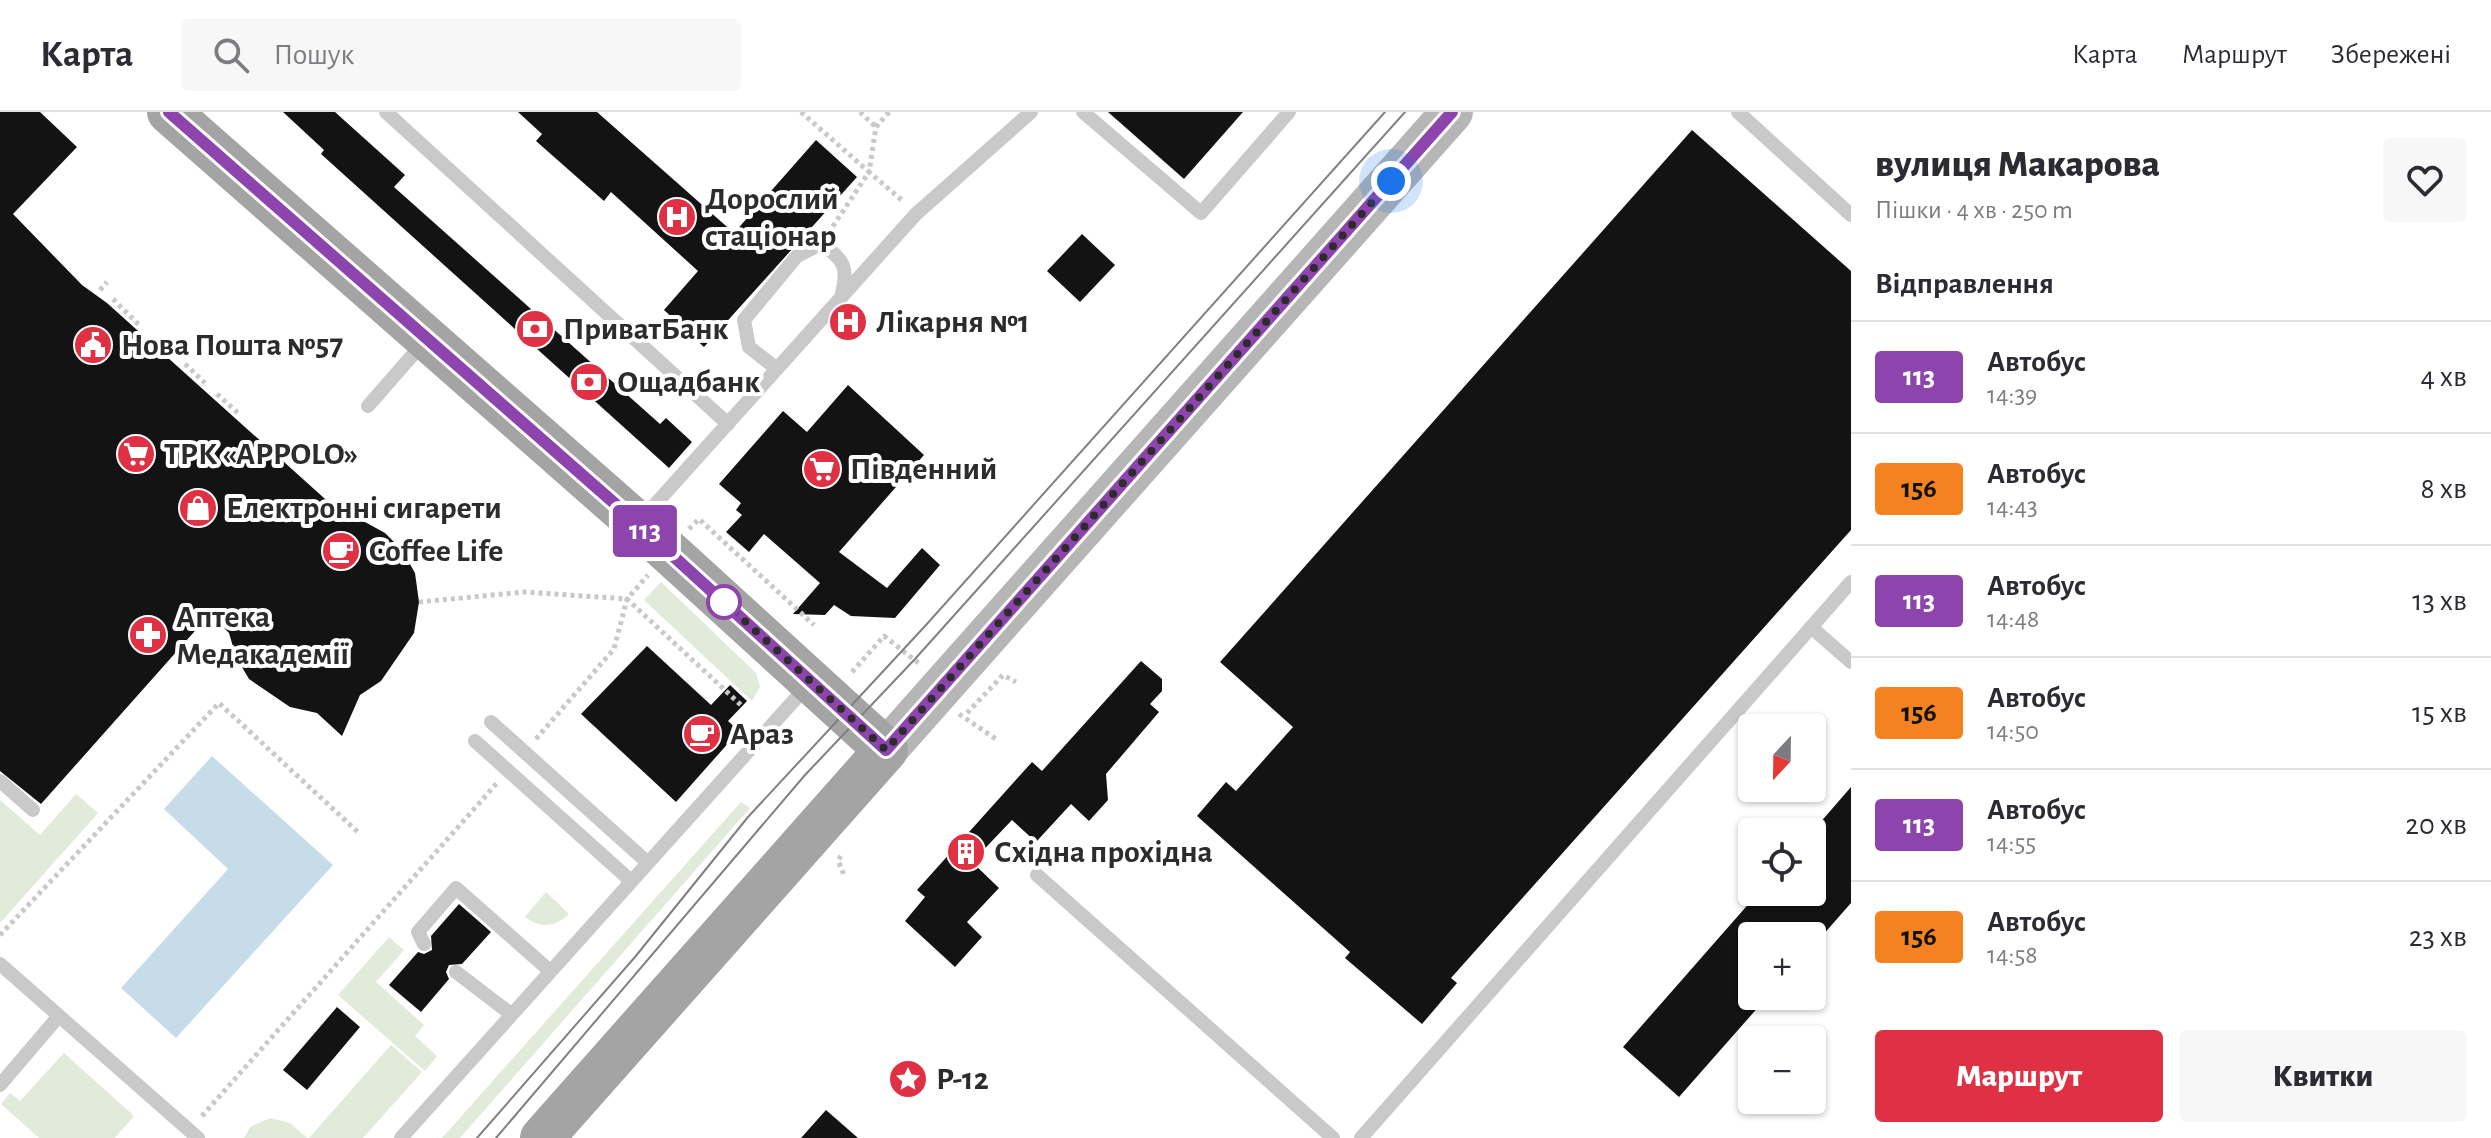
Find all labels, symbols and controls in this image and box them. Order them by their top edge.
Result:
search box [181,19,741,91]
icon: search [209,33,253,77]
text: Карта [40,36,133,74]
text: Пошук [273,40,354,70]
text: Карта [2072,41,2138,69]
text: Маршрут [2182,41,2287,69]
text: Збережені [2331,41,2451,69]
button: heart [2383,138,2467,222]
text: вулиця Макарова [1875,146,2160,184]
your location [1371,161,1411,201]
place label: Дорослий стаціонар [705,183,839,252]
hospital icon: Дорослий стаціонар [656,196,698,238]
text: Пішки · 4 хв · 250 m [1875,197,2073,223]
text: Відправлення [1875,269,2054,299]
hospital icon: Лікарня №1 [827,301,869,343]
place label: Лікарня №1 [876,306,1030,338]
bank icon: ПриватБанк [514,308,556,350]
place label: ПриватБанк [563,313,729,345]
public building icon: Нова Пошта №57 [72,324,114,366]
place label: Нова Пошта №57 [121,329,343,361]
text: Автобус [1987,347,2086,377]
bank icon: Ощадбанк [568,361,610,403]
text: 4 хв [2420,362,2467,392]
text: 113 [1903,363,1935,391]
place label: Ощадбанк [617,366,760,398]
text: 14:39 [1987,382,2037,408]
supermarket icon: ТРК «APPOLO» [115,433,157,475]
place label: ТРК «APPOLO» [164,438,358,470]
supermarket icon: Південний [801,448,843,490]
place label: Південний [850,453,997,485]
text: Автобус [1987,459,2086,489]
text: 8 хв [2421,474,2467,504]
text: 156 [1901,475,1937,503]
shop icon: Електронні сигарети [177,487,219,529]
place label: Електронні сигарети [226,492,502,524]
text: 14:43 [1987,494,2038,520]
line badge: 113 [599,505,691,557]
text: 113 [629,517,661,545]
cafe icon: Coffee Life [320,530,362,572]
place label: Coffee Life [369,535,503,567]
text: Автобус [1987,571,2086,601]
unlabelled marker [707,585,741,619]
text: 13 хв [2412,586,2467,616]
text: 113 [1903,587,1935,615]
place label: Аптека Медакадемії [176,601,349,670]
text: 14:48 [1987,606,2039,632]
pharmacy icon: Аптека Медакадемії [127,614,169,656]
text: Автобус [1987,683,2086,713]
text: 15 хв [2412,698,2467,728]
text: 156 [1901,699,1937,727]
cafe icon: Араз [681,713,723,755]
north arrow [1738,714,1826,802]
map controls [1738,714,1826,1114]
place label: Араз [730,718,794,750]
text: 14:50 [1987,718,2039,744]
text: Автобус [1987,795,2086,825]
text: 20 хв [2405,810,2467,840]
text: 113 [1903,811,1935,839]
button: locate [1738,818,1826,906]
text: 14:55 [1987,830,2036,856]
building icon: Східна прохідна [945,831,987,873]
place label: Східна прохідна [994,836,1213,868]
text: Автобус [1987,907,2086,937]
button: + [1738,922,1826,1010]
text: 23 хв [2409,922,2467,952]
text: 156 [1901,923,1937,951]
text: 14:58 [1987,942,2038,968]
button: − [1738,1026,1826,1114]
button: Маршрут [1875,1030,2163,1122]
button: Квитки [2179,1030,2467,1122]
place icon: Р-12 [887,1058,929,1100]
place label: Р-12 [936,1063,989,1095]

